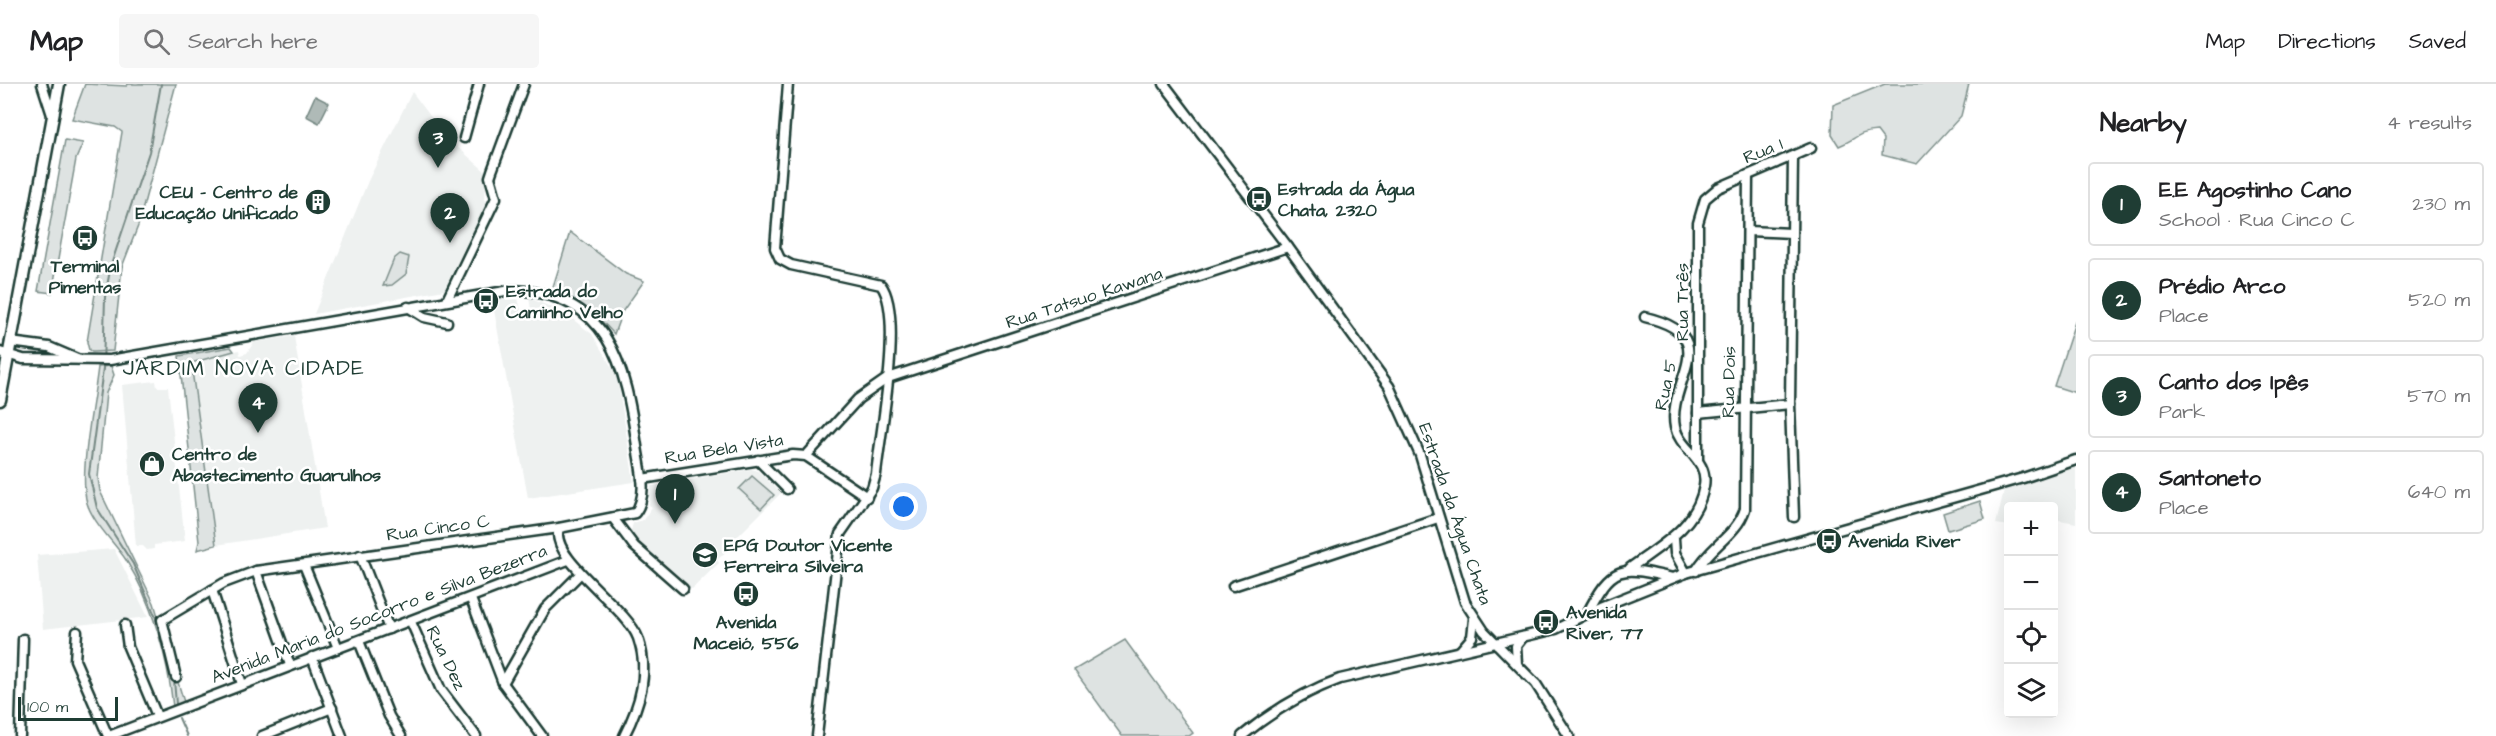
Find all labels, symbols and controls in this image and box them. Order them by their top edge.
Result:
search box [119,14,539,68]
text: Map [30,22,83,61]
icon: search [140,25,173,58]
text: Search here [188,26,318,57]
text: Map [2205,27,2245,56]
text: Directions [2278,27,2376,56]
text: Saved [2409,27,2466,56]
text: Nearby [2100,105,2187,141]
text: 4 results [2387,109,2472,137]
pin: 3 [418,118,458,168]
street label: Rua 1 [1739,132,1787,170]
text: E.E Agostinho Cano [2159,175,2351,206]
place label: Estrada da Água Chata, 2320 [1278,177,1415,223]
place label: CEU - Centro de Educação Unificado [135,180,299,226]
bus stop icon: Estrada da Água Chata, 2320 [1244,184,1274,214]
building icon: CEU - Centro de Educação Unificado [303,187,333,217]
text: 1 [2120,190,2123,218]
text: 230 m [2412,190,2470,218]
pin: 2 [430,194,470,243]
text: School · Rua Cinco C [2159,206,2355,234]
bus stop icon: Terminal Pimentas [70,223,100,253]
place label: Terminal Pimentas [49,254,121,300]
street label: Rua Tatsuo Kawana [1002,261,1166,335]
street label: Rua Três [1670,263,1695,341]
text: Prédio Arco [2159,271,2285,302]
place label: Estrada do Caminho Velho [506,279,624,325]
bus stop icon: Estrada do Caminho Velho [471,286,501,316]
text: 2 [2116,286,2127,314]
text: 520 m [2408,286,2470,314]
text: Place [2159,302,2209,330]
street label: Rua Dois [1716,346,1742,418]
district label: JARDIM NOVA CIDADE [123,354,365,383]
street label: Rua 5 [1648,357,1684,413]
text: Canto dos Ipês [2159,367,2309,398]
text: 3 [2116,382,2127,410]
text: 570 m [2407,382,2470,410]
pin: 4 [238,384,278,433]
text: Park [2159,398,2205,426]
street label: Estrada da Água Chata [1411,420,1498,609]
street label: Rua Bela Vista [663,427,785,471]
place label: Centro de Abastecimento Guarulhos [172,442,381,488]
shop icon: Centro de Abastecimento Guarulhos [137,449,167,479]
text: Santoneto [2159,463,2261,494]
pin: 1 [656,474,694,524]
text: 4 [2115,478,2128,506]
text: 640 m [2408,478,2470,506]
your location [889,492,918,521]
text: Place [2159,494,2209,522]
map controls [2004,502,2058,718]
button: + [2004,502,2058,556]
street label: Rua Cinco C [385,508,492,548]
bus stop icon: Avenida River [1814,526,1844,556]
place label: Avenida River [1848,529,1961,554]
place label: EPG Doutor Vicente Ferreira Silveira [724,533,893,579]
street label: Avenida Maria do Socorro e Silva Bezerra [207,538,551,690]
school or university icon: EPG Doutor Vicente Ferreira Silveira [690,540,720,570]
button: − [2004,556,2058,610]
bus stop icon: Avenida Maceió, 556 [731,579,761,609]
place label: Avenida River, 77 [1566,600,1644,646]
bus stop icon: Avenida River, 77 [1531,607,1561,637]
place label: Avenida Maceió, 556 [693,610,799,656]
button: locate [2004,610,2058,664]
street label: Rua Dez [420,622,472,694]
button: layers [2004,664,2058,718]
scale bar [18,694,118,722]
text: 100 m [27,696,68,718]

